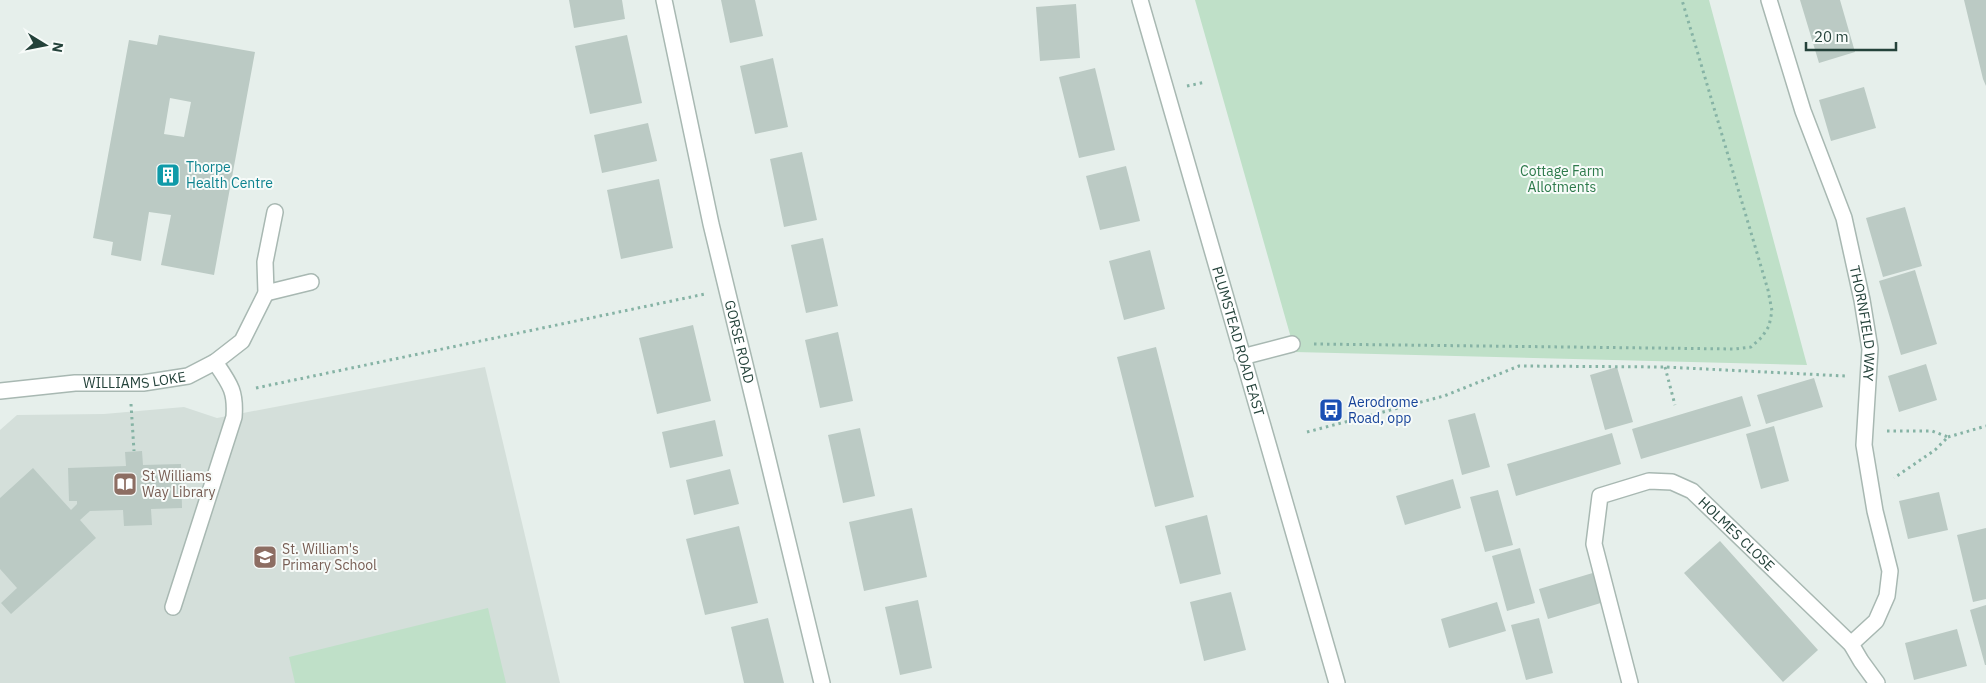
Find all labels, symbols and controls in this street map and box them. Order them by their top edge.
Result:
north arrow [20,20,70,70]
scale bar [1806,20,1896,52]
text: 20 m [1814,27,1849,46]
text: N [48,41,68,54]
place label: Thorpe Health Centre [186,158,273,192]
building icon: Thorpe Health Centre [155,162,181,188]
park label: Cottage Farm Allotments [1520,162,1604,196]
street label: PLUMSTEAD ROAD EAST [1208,264,1269,418]
street label: THORNFIELD WAY [1846,264,1879,382]
street label: GORSE ROAD [721,298,758,385]
street label: WILLIAMS LOKE [83,367,187,392]
place label: Aerodrome Road, opp [1348,393,1419,427]
bus stop icon: Aerodrome Road, opp [1318,397,1344,423]
place label: St Williams Way Library [142,467,216,501]
library icon: St Williams Way Library [112,471,138,497]
street label: HOLMES CLOSE [1695,493,1779,575]
place label: St. William's Primary School [282,540,377,574]
school or university icon: St. William's Primary School [252,544,278,570]

